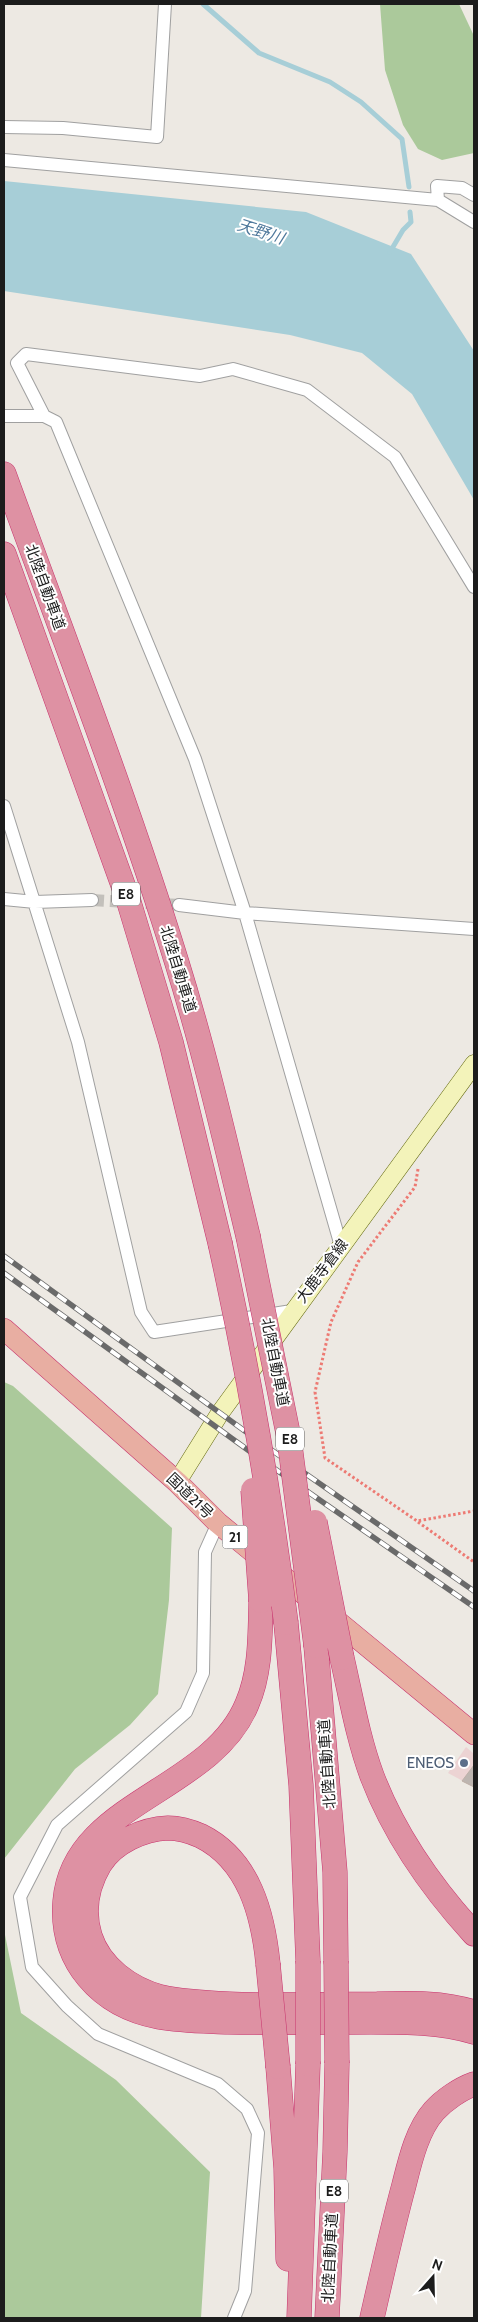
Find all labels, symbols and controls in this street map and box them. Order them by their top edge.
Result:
water label: 天野川 [235,215,289,249]
street label: 北陸自動車道 [21,542,69,632]
road number: E8 [112,882,140,906]
street label: 北陸自動車道 [156,923,200,1015]
street label: 大鹿寺倉線 [292,1236,352,1306]
street label: 北陸自動車道 [258,1316,292,1408]
road number: E8 [276,1428,304,1450]
street label: 国道21号 [163,1469,217,1523]
road number: 21 [222,1525,248,1548]
street label: 北陸自動車道 [315,1718,339,1810]
place label: ENEOS [407,1754,454,1772]
marker: ENEOS [458,1757,470,1769]
road number: E8 [320,2180,348,2202]
street label: 北陸自動車道 [319,2213,341,2303]
north arrow [408,2252,458,2302]
text: N [430,2255,445,2275]

